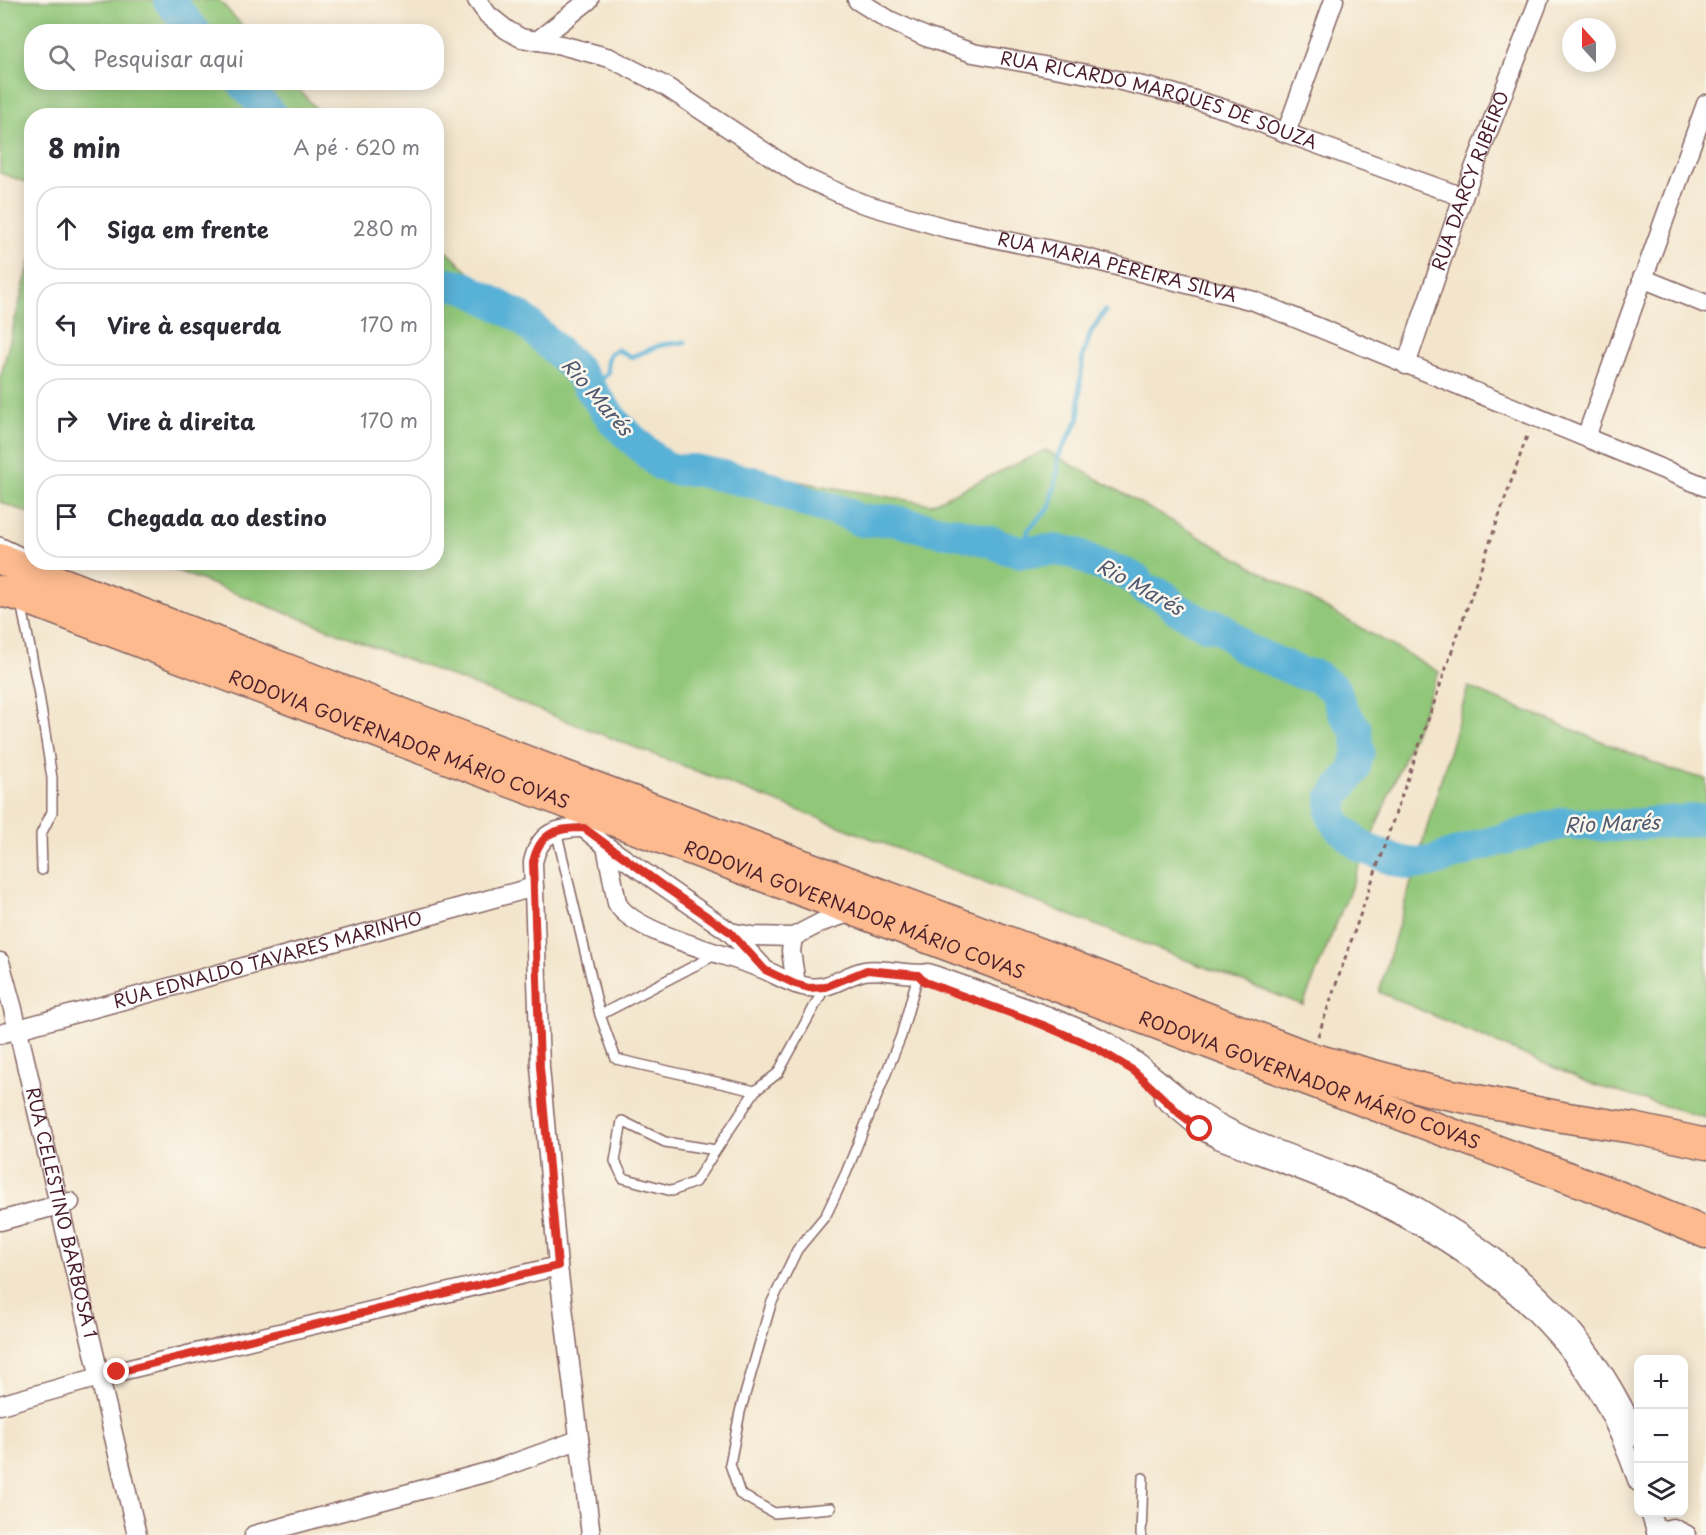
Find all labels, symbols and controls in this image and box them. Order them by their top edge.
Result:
north arrow [1562,18,1616,72]
search box [24,24,444,90]
icon: search [45,41,78,74]
text: Pesquisar aqui [93,41,244,74]
street label: RUA RICARDO MARQUES DE SOUZA [998,43,1321,155]
street label: RUA DARCY RIBEIRO [1424,87,1515,274]
text: 8 min [48,128,121,167]
text: A pé · 620 m [293,132,420,162]
icon: ahead [50,212,83,245]
text: Siga em frente [107,212,269,245]
text: 280 m [353,213,418,243]
street label: RUA MARIA PEREIRA SILVA [995,224,1240,308]
icon: left [50,308,83,341]
text: Vire à esquerda [107,308,281,341]
text: 170 m [360,309,418,339]
water label: Rio Marés [555,351,641,443]
icon: right [50,404,83,437]
text: Vire à direita [107,404,255,437]
text: 170 m [360,405,418,435]
icon: arrive [50,500,83,533]
text: Chegada ao destino [107,500,327,533]
water label: Rio Marés [1092,550,1191,623]
street label: RODOVIA GOVERNADOR MÁRIO COVAS [225,662,574,815]
water label: Rio Marés [1564,806,1662,840]
street label: RODOVIA GOVERNADOR MÁRIO COVAS [680,833,1029,985]
street label: RUA EDNALDO TAVARES MARINHO [110,903,425,1014]
street label: RODOVIA GOVERNADOR MÁRIO COVAS [1136,1003,1484,1155]
street label: RUA CELESTINO BARBOSA 1 [20,1084,105,1340]
route start [1186,1115,1212,1141]
map controls [1634,1355,1688,1517]
button: + [1634,1355,1688,1409]
route end [103,1358,129,1384]
button: − [1634,1409,1688,1463]
button: layers [1634,1463,1688,1517]

